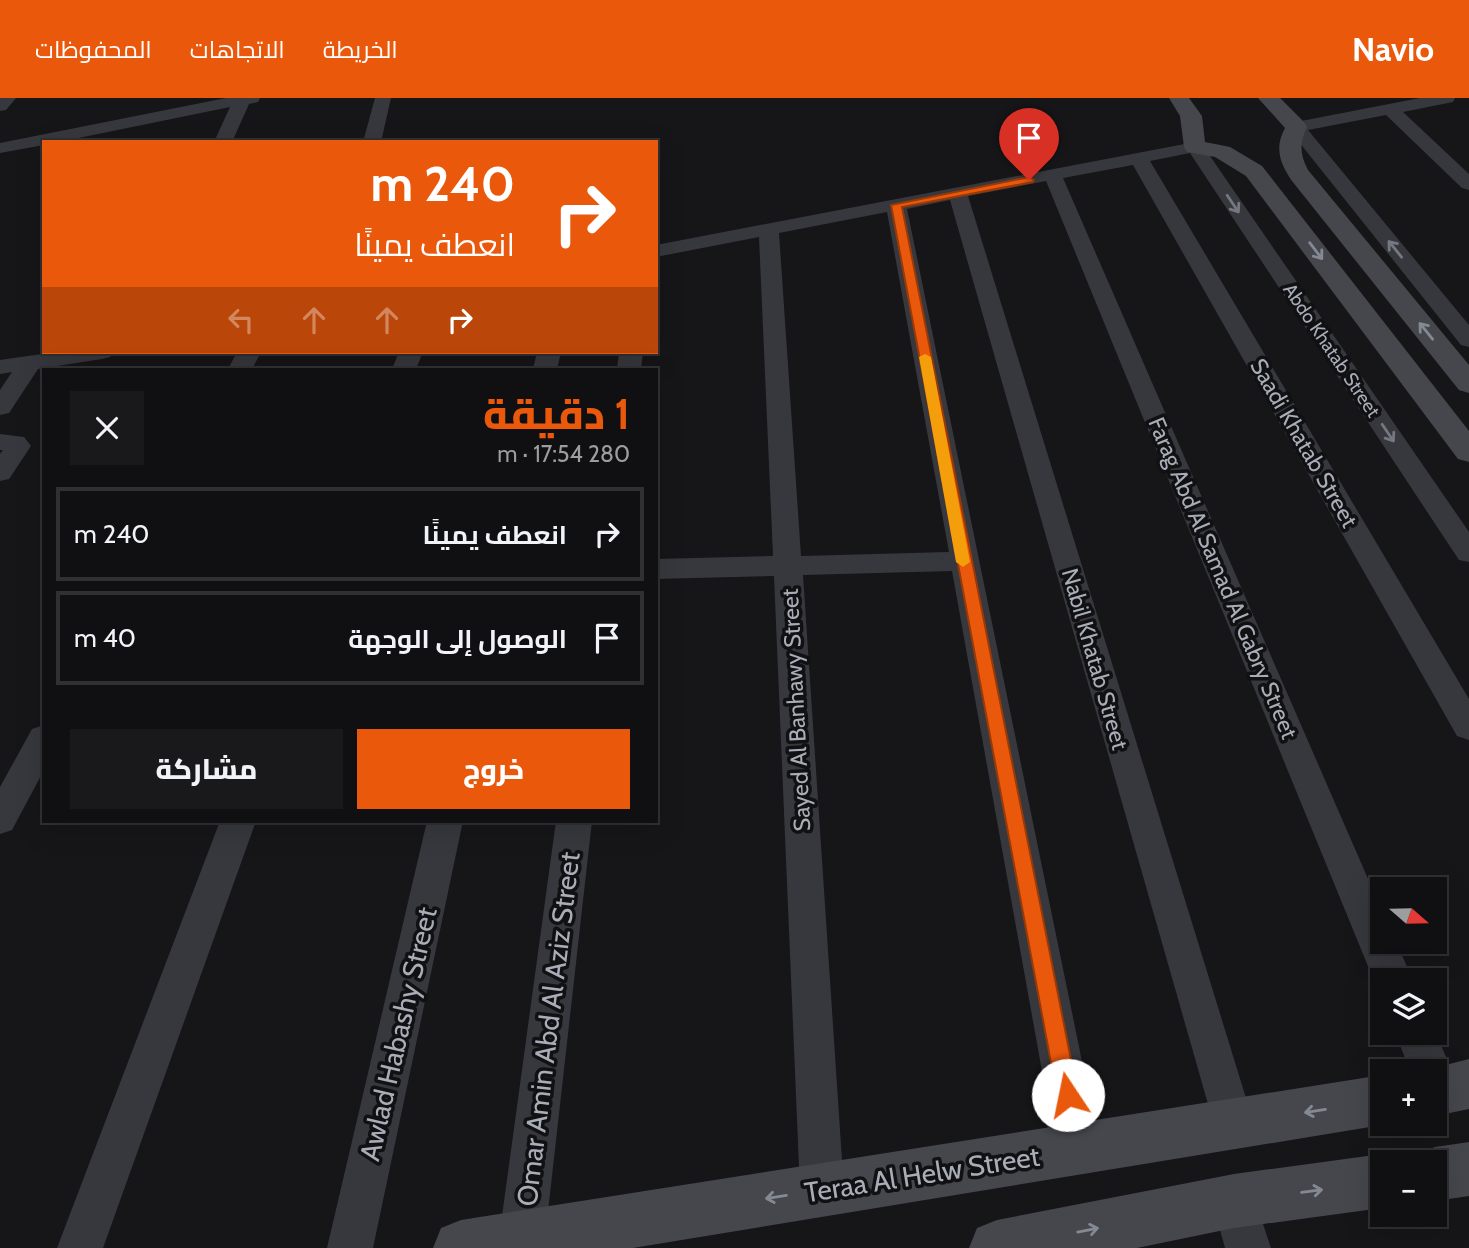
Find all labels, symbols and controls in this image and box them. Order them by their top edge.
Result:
text: Navio [1352,29,1434,69]
text: المحفوظات [35,35,152,64]
text: الاتجاهات [190,35,285,64]
text: الخريطة [323,35,398,64]
pin [999,108,1059,180]
icon: arrive [1010,119,1048,157]
text: 240 m [370,154,515,213]
icon: right [539,168,630,259]
one-way arrow [1226,194,1240,213]
text: انعطف يمينًا [354,225,515,264]
one-way arrow [1387,241,1403,259]
one-way arrow [1308,242,1323,260]
street label: Abdo Khatab Street [1278,279,1385,422]
icon: left [222,301,260,339]
icon: ahead [295,301,333,339]
icon: ahead [368,301,406,339]
icon: right [441,301,479,339]
one-way arrow [1418,322,1434,340]
street label: Saadi Khatab Street [1244,354,1364,533]
text: 1 دقيقة [483,388,630,440]
button: close [70,391,144,465]
street label: Farag Abd Al Samad Al Gabry Street [1142,413,1304,743]
one-way arrow [1381,423,1395,442]
text: 280 m · 17:54 [497,440,630,468]
icon: right [588,515,626,553]
text: 240 m [74,518,149,550]
text: انعطف يمينًا [423,519,567,551]
street label: Nabil Khatab Street [1056,565,1134,753]
street label: Sayed Al Banhawy Street [776,588,816,832]
icon: arrive [588,619,626,657]
text: 40 m [74,622,136,654]
text: الوصول إلى الوجهة [348,623,567,655]
button: مشاركة [70,729,343,809]
button: خروج [357,729,630,809]
street label: Omar Amin Abd Al Aziz Street [509,850,587,1208]
north arrow [1370,877,1447,954]
map controls [1370,877,1447,1227]
street label: Awlad Habashy Street [352,904,444,1164]
button: layers [1370,968,1447,1045]
position arrow [1031,1058,1105,1132]
button: + [1370,1059,1447,1136]
one-way arrow [1304,1105,1327,1118]
street label: Teraa Al Helw Street [802,1139,1042,1209]
button: − [1370,1150,1447,1227]
one-way arrow [1300,1184,1323,1197]
one-way arrow [765,1191,788,1204]
one-way arrow [1076,1223,1099,1236]

